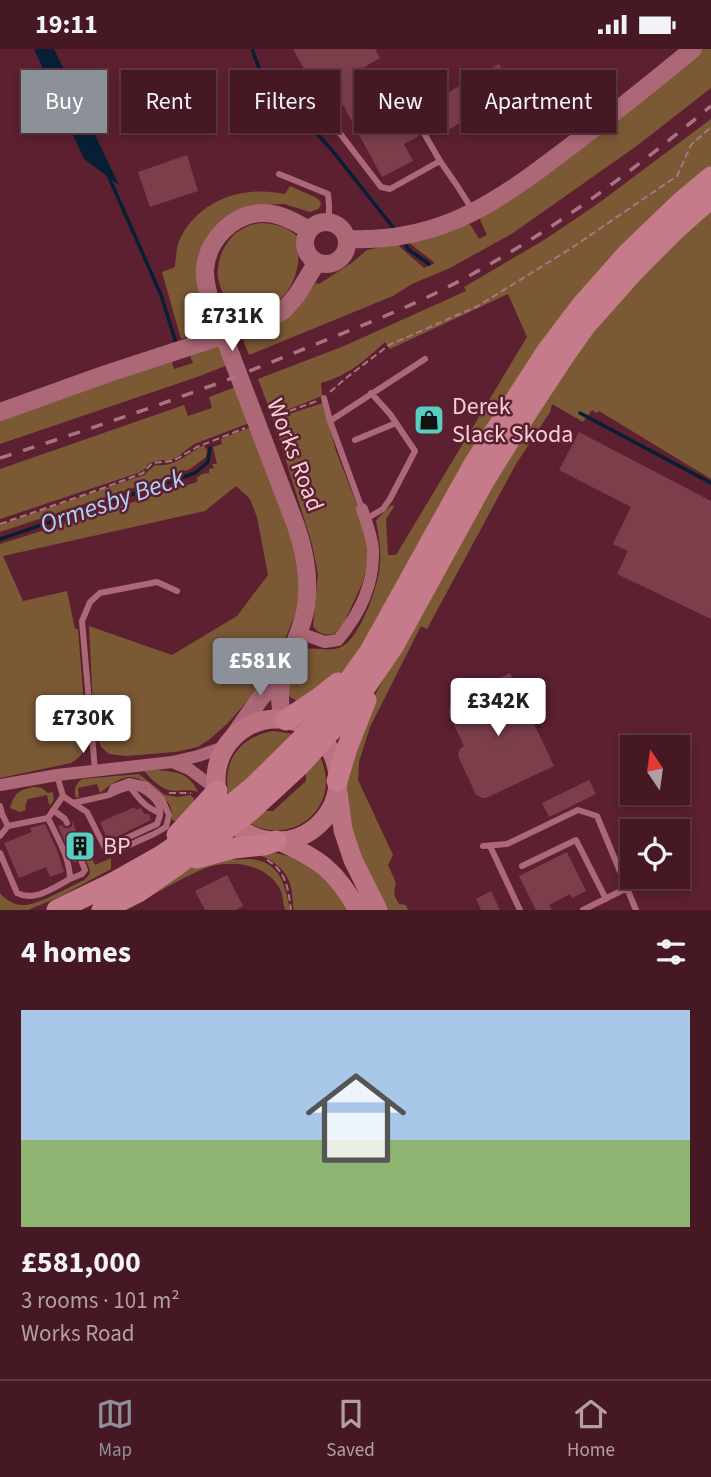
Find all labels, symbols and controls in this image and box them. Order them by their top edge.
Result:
text: 19:11 [35,6,98,43]
chip: Buy [21,70,107,133]
chip: Rent [121,70,216,133]
chip: Filters [230,70,340,133]
chip: New [354,70,447,133]
chip: Apartment [461,70,616,133]
pin: £731K [183,293,281,353]
text: £731K [201,299,263,332]
place label: Derek Slack Skoda [452,389,573,452]
street label: Works Road [257,393,333,517]
shop icon: Derek Slack Skoda [412,403,446,437]
water label: Ormesby Beck [35,459,190,543]
pin: £581K [211,639,309,698]
text: £581K [229,644,291,677]
pin: £342K [449,679,547,738]
text: £342K [467,684,529,717]
pin: £730K [34,695,132,755]
text: £730K [52,701,114,734]
north arrow [620,735,690,805]
map controls [620,735,690,889]
button: locate [620,819,690,889]
building icon: BP [63,829,97,863]
place label: BP [103,829,131,864]
text: 4 homes [21,931,131,974]
icon: filters [652,933,690,971]
icon: home [293,1055,419,1181]
text: £581,000 [21,1241,141,1284]
text: 3 rooms · 101 m² [21,1284,180,1317]
text: Works Road [21,1317,135,1350]
tab: Map [96,1395,134,1464]
tab: Saved [326,1395,375,1464]
tab: Home [567,1395,615,1464]

